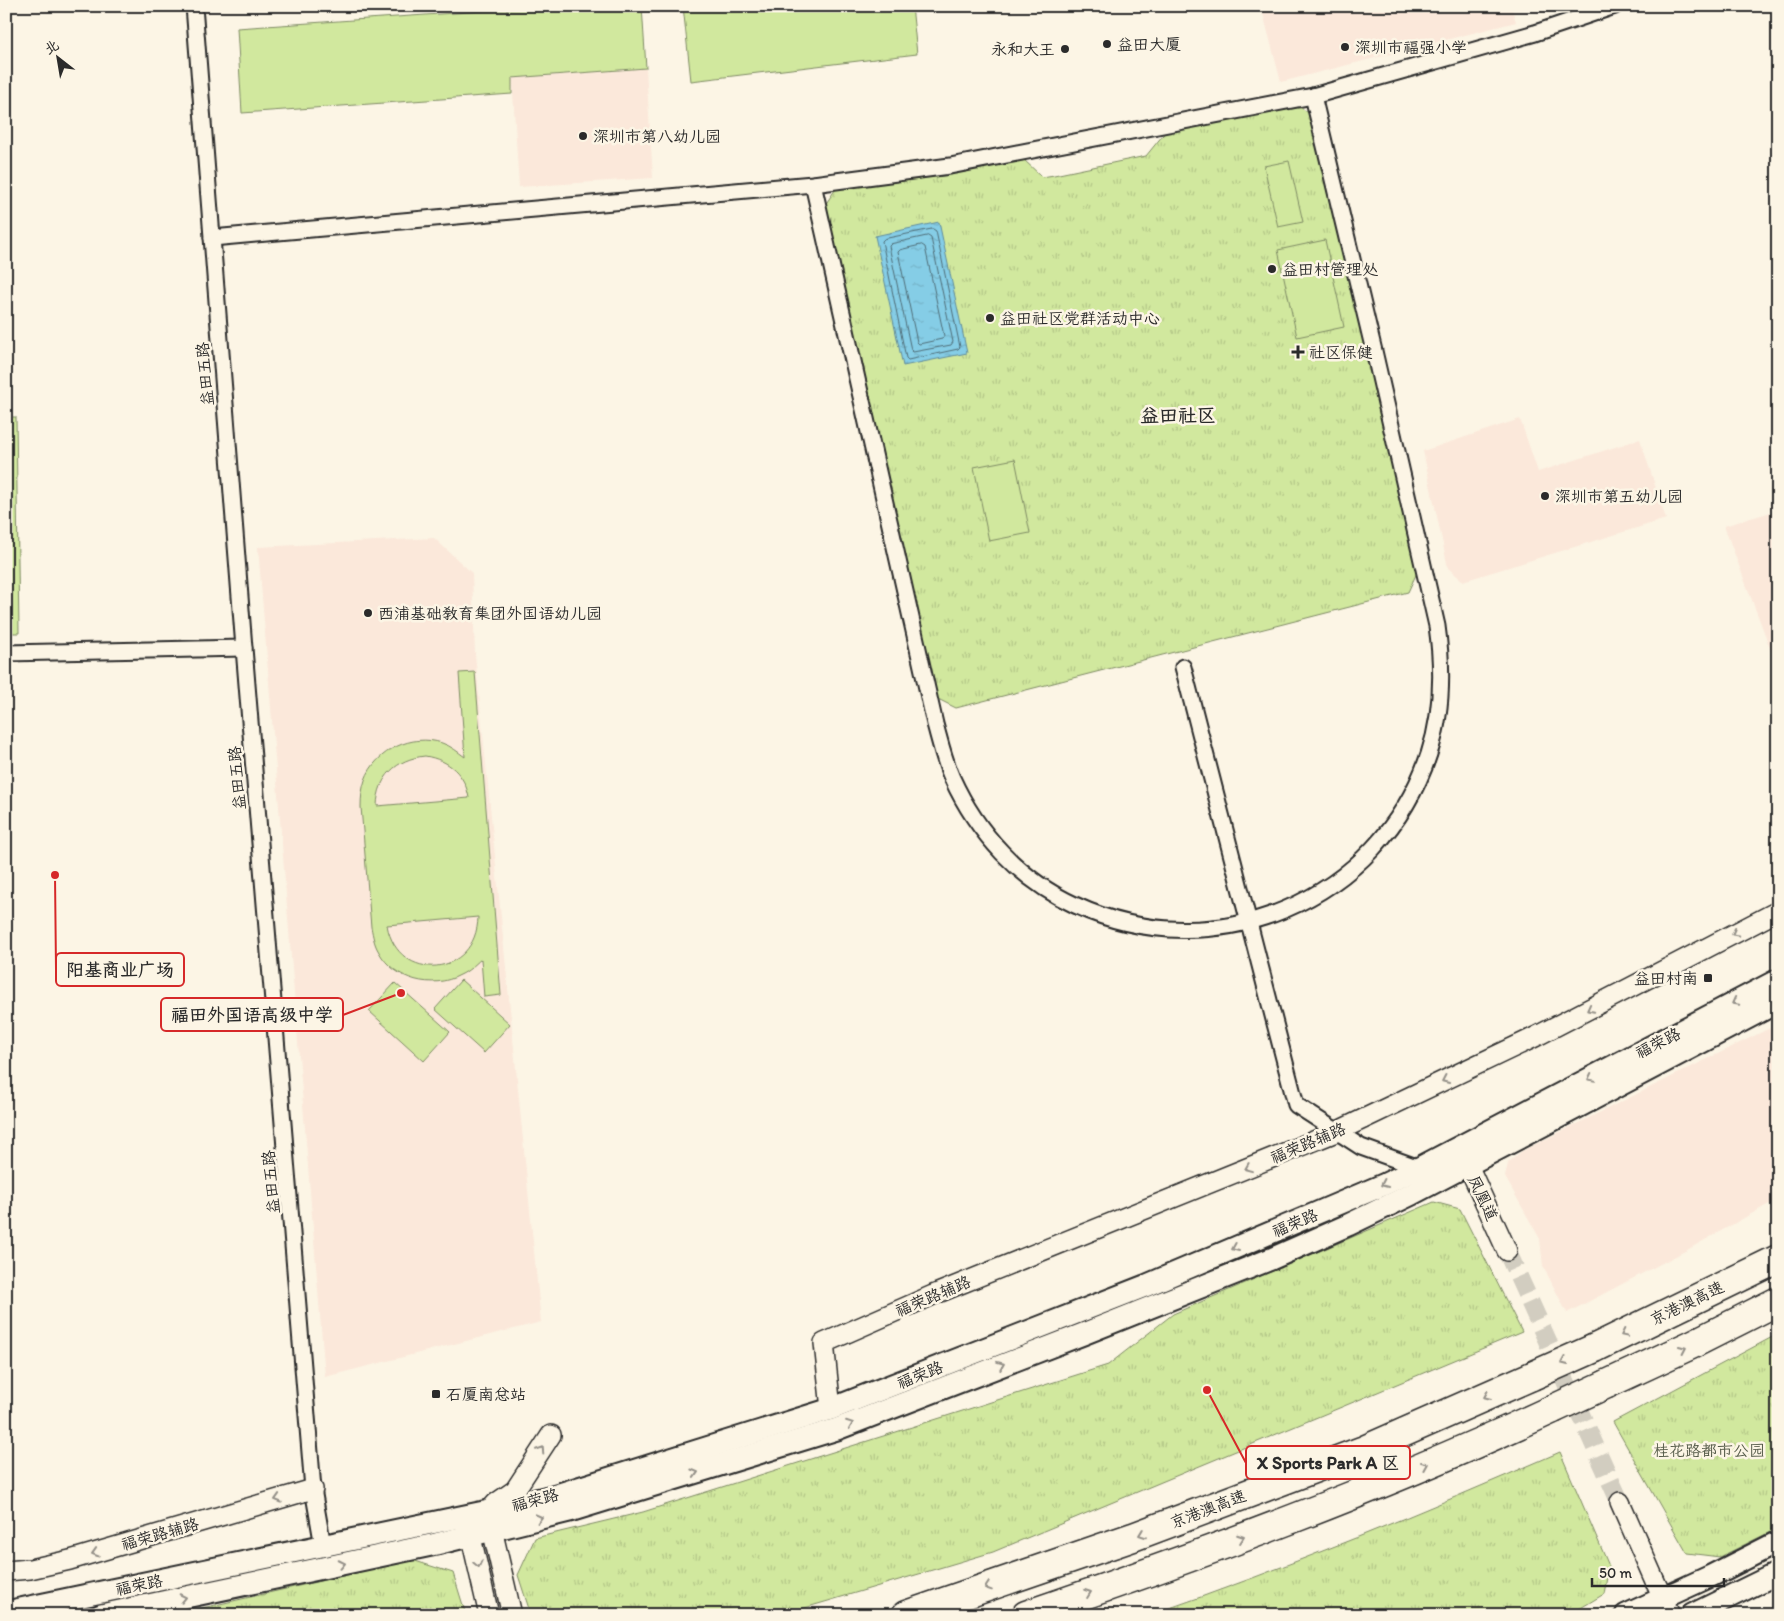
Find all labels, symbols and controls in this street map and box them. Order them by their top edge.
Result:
north arrow [32,32,82,82]
place label: 益田大厦 [1117,35,1181,54]
text: 北 [41,36,62,58]
marker: 益田大厦 [1101,38,1113,50]
place label: 深圳市福强小学 [1355,38,1467,57]
place label: 永和大王 [991,40,1055,59]
marker: 深圳市福强小学 [1339,41,1351,53]
marker: 永和大王 [1059,43,1071,55]
place label: 深圳市第八幼儿园 [593,127,721,146]
marker: 深圳市第八幼儿园 [577,130,589,142]
place label: 益田村管理处 [1282,260,1379,279]
marker: 益田村管理处 [1266,263,1278,275]
place label: 益田社区党群活动中心 [1000,309,1160,328]
marker: 益田社区党群活动中心 [984,312,996,324]
street label: 益田五路 [193,341,217,407]
place label: 社区保健 [1309,343,1373,362]
marker: 社区保健 [1291,345,1305,359]
district label: 益田社区 [1140,404,1216,427]
place label: 深圳市第五幼儿园 [1555,487,1683,506]
marker: 深圳市第五幼儿园 [1539,490,1551,502]
place label: 西浦基础教育集团外国语幼儿园 [378,604,602,623]
marker: 西浦基础教育集团外国语幼儿园 [362,607,374,619]
street label: 益田五路 [225,745,249,811]
one-way arrow [1731,927,1740,937]
callout: 阳基商业广场 [56,953,184,986]
text: 阳基商业广场 [66,959,174,981]
place label: 益田村南 [1634,969,1698,988]
marker: 益田村南 [1702,972,1714,984]
one-way arrow [1731,996,1740,1006]
callout: 福田外国语高级中学 [161,998,343,1031]
one-way arrow [1587,1003,1596,1013]
text: 福田外国语高级中学 [171,1004,333,1026]
street label: 福荣路 [1632,1024,1684,1062]
one-way arrow [1587,1072,1596,1082]
one-way arrow [1441,1074,1450,1085]
street label: 福荣路辅路 [1267,1119,1349,1167]
street label: 益田五路 [259,1149,283,1215]
one-way arrow [1244,1161,1253,1172]
street label: 凤凰道 [1464,1172,1502,1224]
one-way arrow [1380,1178,1389,1189]
street label: 福荣路 [1269,1205,1321,1241]
one-way arrow [1231,1242,1240,1253]
street label: 福荣路辅路 [892,1272,974,1320]
street label: 京港澳高速 [1647,1277,1727,1329]
one-way arrow [1620,1328,1629,1338]
one-way arrow [1678,1344,1687,1355]
one-way arrow [1560,1356,1569,1367]
street label: 福荣路 [894,1357,946,1393]
one-way arrow [997,1361,1005,1371]
place label: 石厦南总站 [446,1385,526,1404]
marker: 石厦南总站 [430,1388,442,1400]
one-way arrow [1483,1389,1492,1400]
one-way arrow [845,1420,854,1430]
park label: 桂花路都市公园 [1653,1441,1765,1460]
one-way arrow [535,1446,544,1455]
callout: X Sports Park A 区 [1246,1446,1410,1479]
text: X Sports Park A 区 [1257,1452,1399,1474]
one-way arrow [1420,1460,1429,1471]
one-way arrow [691,1469,699,1479]
street label: 福荣路 [509,1485,561,1515]
street label: 京港澳高速 [1167,1486,1249,1532]
one-way arrow [274,1493,282,1503]
street label: 福荣路辅路 [119,1514,201,1554]
one-way arrow [535,1514,543,1524]
one-way arrow [1138,1528,1146,1538]
one-way arrow [1237,1534,1245,1544]
one-way arrow [91,1547,99,1558]
scale bar [1592,1556,1724,1588]
one-way arrow [337,1559,346,1570]
one-way arrow [472,1560,482,1568]
text: 50 m [1599,1564,1632,1582]
street label: 福荣路 [114,1571,164,1599]
one-way arrow [984,1581,993,1591]
one-way arrow [1084,1589,1092,1599]
one-way arrow [178,1593,187,1603]

